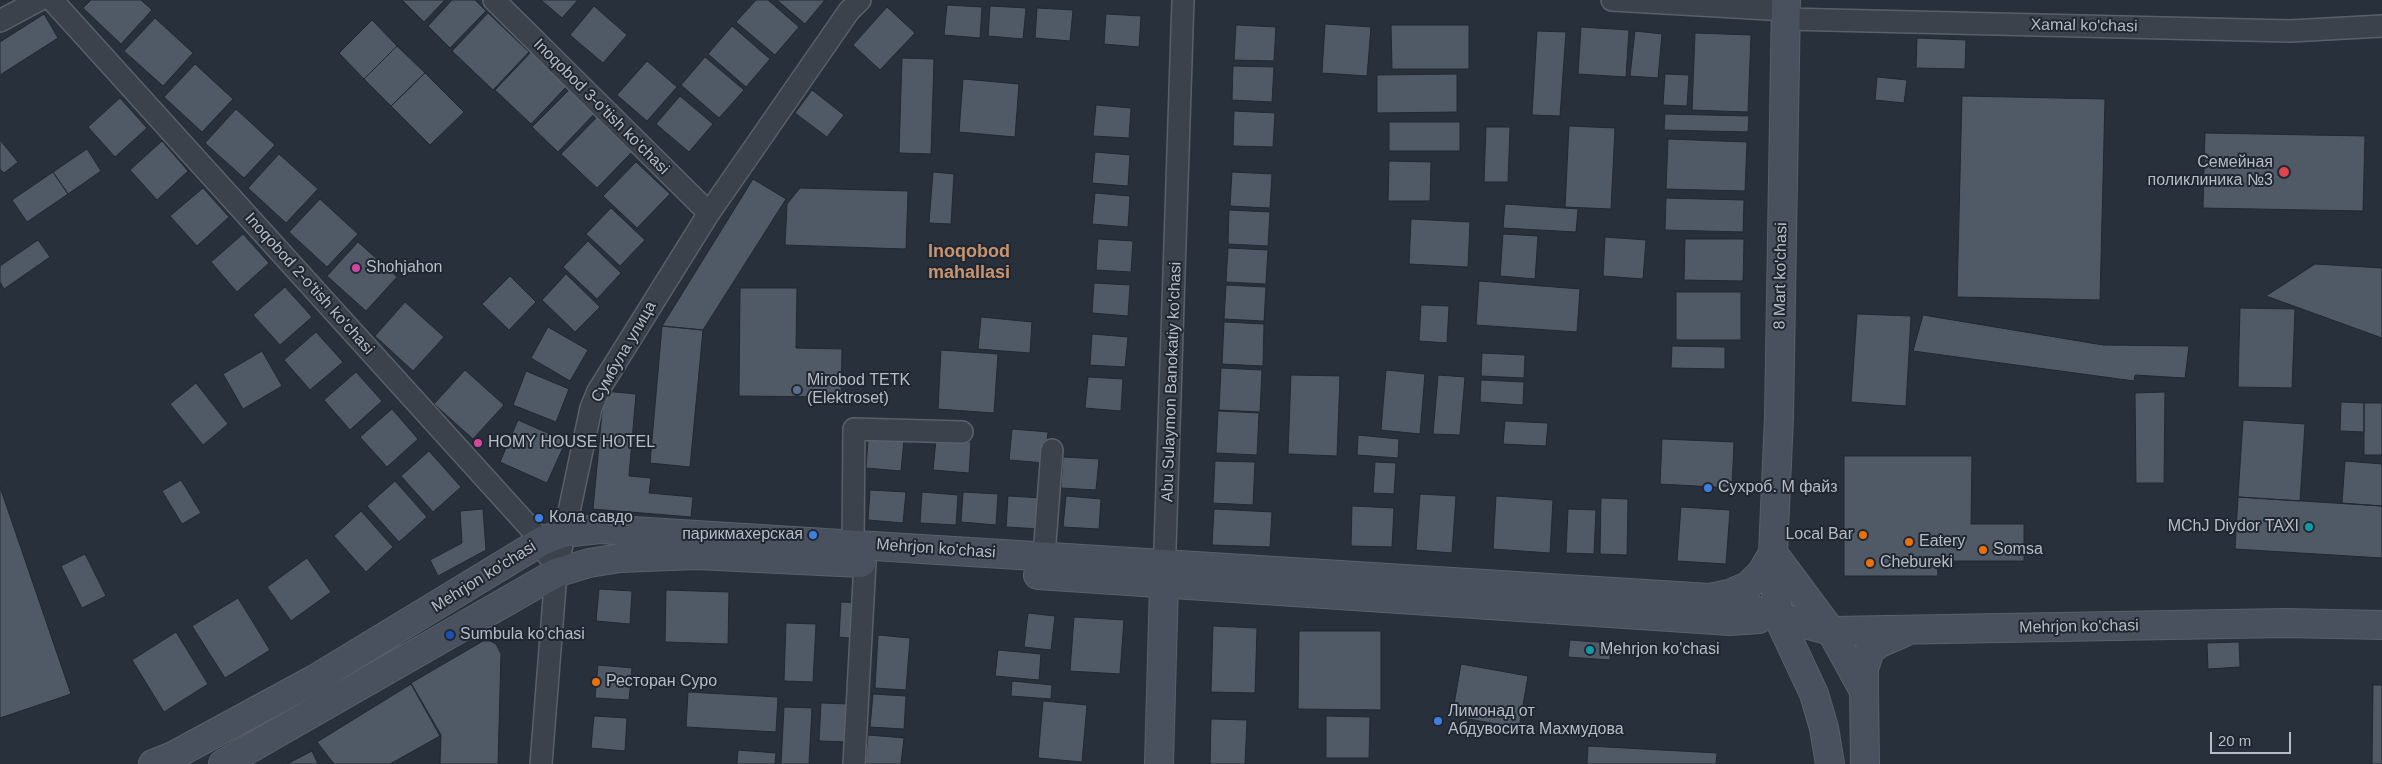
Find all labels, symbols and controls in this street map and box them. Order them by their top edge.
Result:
street label: Xamal ko'chasi [2030,15,2138,37]
street label: Inoqobod 3-o'tish ko'chasi [529,35,673,179]
place label: Семейная поликлиника №3 [2148,153,2273,191]
marker: Семейная поликлиника №3 [2277,165,2291,179]
street label: Inoqobod 2-o'tish ko'chasi [240,209,378,359]
street label: 8 Mart ko'chasi [1770,222,1792,330]
district label: Inoqobod mahallasi [928,241,1010,284]
place label: Shohjahon [366,258,443,278]
street label: Abu Sulaymon Banokatiy ko'chasi [1158,261,1186,503]
marker: Shohjahon [350,262,362,274]
street label: Сумбула улица [587,298,661,406]
place label: Mirobod TETK (Elektroset) [807,371,910,409]
marker: Mirobod TETK (Elektroset) [791,384,803,396]
place label: HOMY HOUSE HOTEL [488,433,655,453]
marker: HOMY HOUSE HOTEL [472,437,484,449]
place label: Сухроб. М файз [1718,478,1838,498]
marker: Сухроб. М файз [1702,482,1714,494]
place label: Кола савдо [549,508,633,528]
marker: Кола савдо [533,512,545,524]
place label: MChJ Diydor TAXI [2168,517,2299,537]
marker: MChJ Diydor TAXI [2303,521,2315,533]
place label: парикмахерская [682,525,803,545]
place label: Local Bar [1785,525,1853,545]
marker: парикмахерская [807,529,819,541]
marker: Local Bar [1857,529,1869,541]
place label: Eatery [1919,532,1965,552]
street label: Mehrjon ko'chasi [876,535,996,563]
marker: Eatery [1903,536,1915,548]
street label: Mehrjon ko'chasi [428,537,540,617]
place label: Somsa [1993,540,2043,560]
marker: Somsa [1977,544,1989,556]
place label: Chebureki [1880,553,1953,573]
marker: Chebureki [1864,557,1876,569]
street label: Mehrjon ko'chasi [2019,616,2139,638]
place label: Sumbula ko'chasi [460,625,585,645]
marker: Sumbula ko'chasi [444,629,456,641]
place label: Mehrjon ko'chasi [1600,640,1720,660]
marker: Mehrjon ko'chasi [1584,644,1596,656]
place label: Ресторан Суро [606,672,717,692]
marker: Ресторан Суро [590,676,602,688]
place label: Лимонад от Абдувосита Махмудова [1448,702,1624,740]
marker: Лимонад от Абдувосита Махмудова [1432,715,1444,727]
scale bar [2212,722,2293,754]
text: 20 m [2218,732,2251,749]

